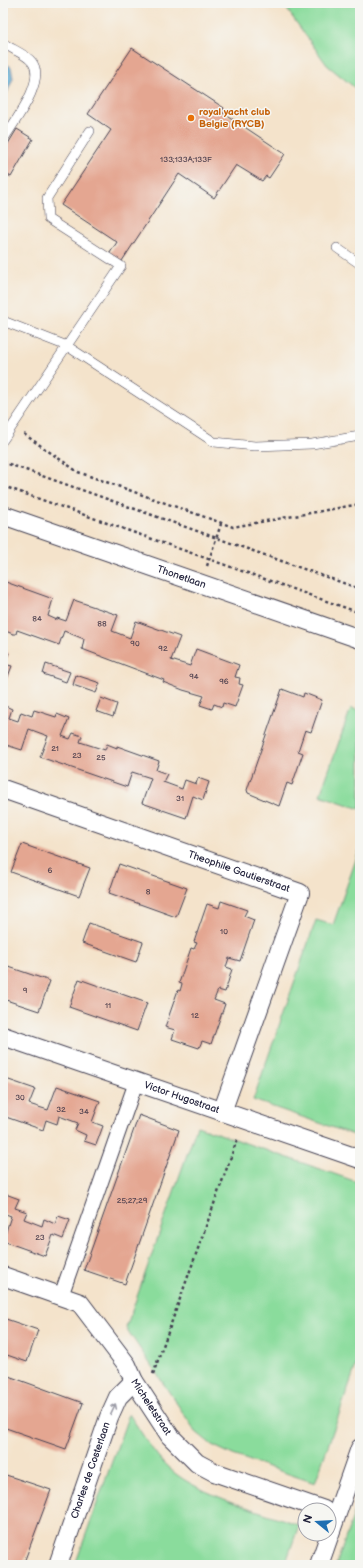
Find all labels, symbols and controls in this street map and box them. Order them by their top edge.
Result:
place label: royal yacht club Belgie (RYCB) [199,106,270,130]
marker: royal yacht club Belgie (RYCB) [186,113,196,123]
house number: 133;133A;133F [160,155,212,164]
street label: Thonetlaan [156,563,208,591]
house number: 84 [32,614,42,623]
house number: 88 [97,619,107,628]
house number: 90 [130,639,140,648]
house number: 92 [158,644,168,653]
house number: 94 [189,672,199,681]
house number: 96 [219,677,229,686]
house number: 21 [51,744,59,753]
house number: 23 [72,751,82,760]
house number: 25 [96,753,106,762]
house number: 31 [176,794,184,803]
street label: Theophile Gautierstraat [186,848,291,895]
house number: 6 [48,866,53,875]
house number: 8 [146,887,151,896]
house number: 10 [220,927,228,936]
house number: 9 [23,986,28,995]
house number: 11 [105,1001,111,1010]
house number: 12 [191,1011,199,1020]
street label: Victor Hugostraat [142,1079,221,1116]
house number: 30 [15,1093,25,1102]
house number: 32 [56,1105,66,1114]
house number: 34 [79,1107,89,1116]
house number: 25;27;29 [117,1196,148,1205]
house number: 23 [35,1233,45,1242]
street label: Micheletstraat [128,1377,174,1437]
one-way arrow [110,1404,117,1416]
street label: Charles de Costerlaan [68,1420,113,1520]
north arrow [297,1502,337,1542]
text: N [301,1513,315,1525]

